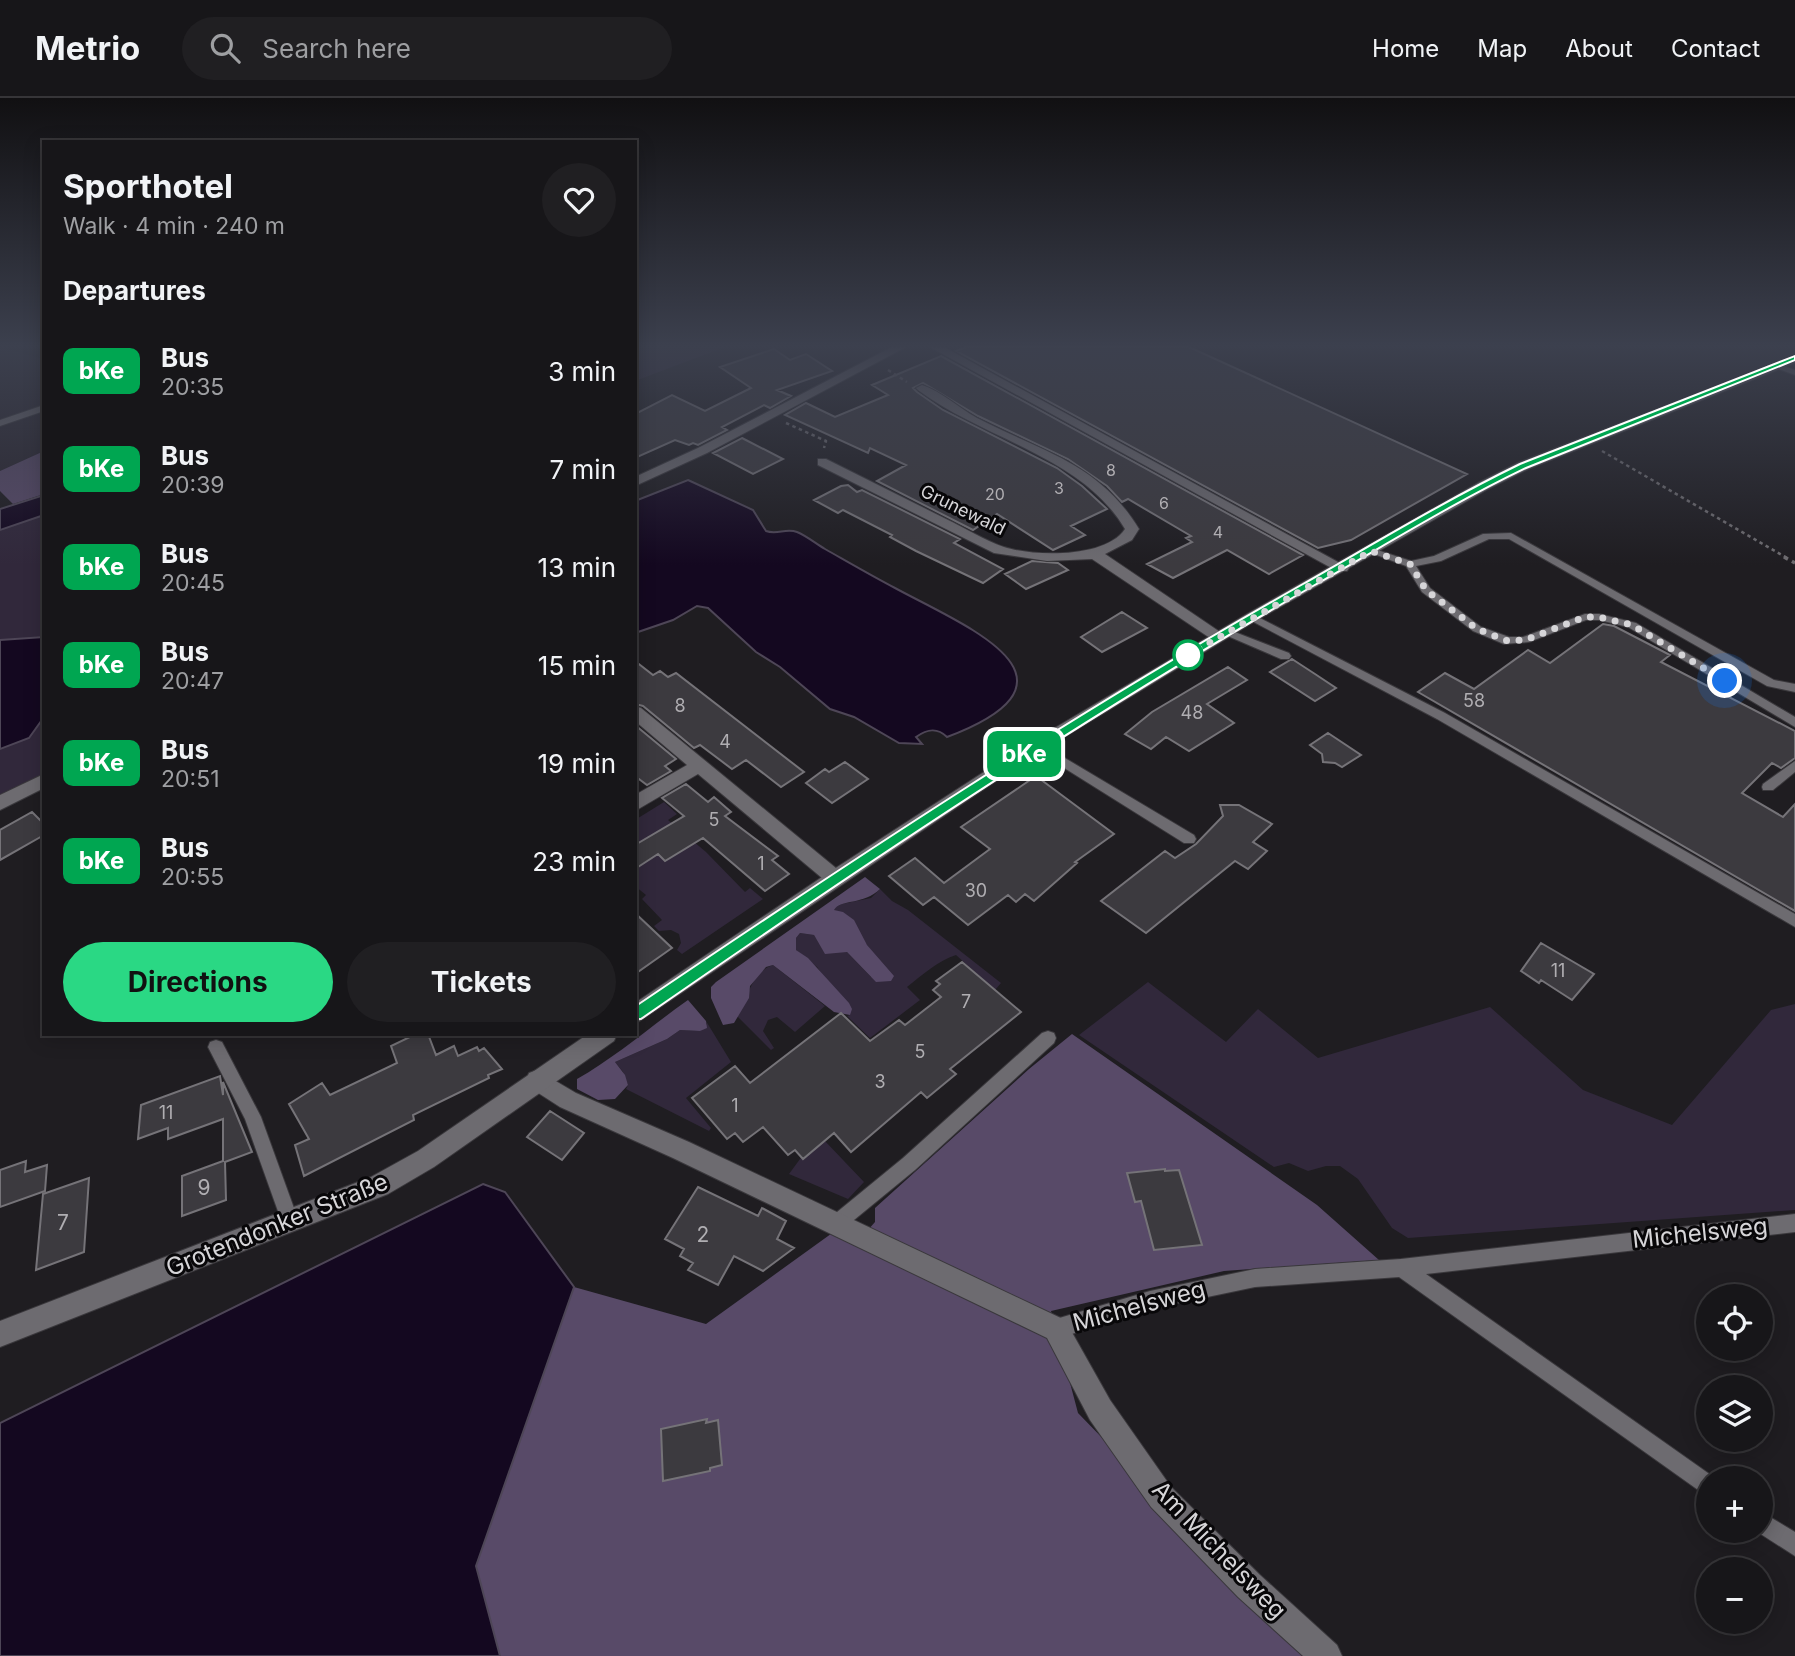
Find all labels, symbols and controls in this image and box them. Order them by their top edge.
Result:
search box [182,17,672,80]
text: Metrio [35,28,140,68]
icon: search [206,29,244,67]
text: Search here [262,33,411,64]
text: Home [1372,34,1439,63]
text: Map [1477,34,1527,63]
text: About [1565,34,1633,63]
text: Contact [1671,34,1760,63]
button: heart [542,163,616,237]
text: Sporthotel [63,166,233,206]
text: Walk · 4 min · 240 m [63,212,285,240]
text: Departures [63,275,206,306]
text: Bus [161,342,209,373]
text: bKe [79,356,124,385]
text: 3 min [548,356,616,387]
text: 20:35 [161,373,224,401]
text: Bus [161,440,209,471]
text: bKe [79,454,124,483]
text: 7 min [550,454,616,485]
house number: 8 [1106,460,1116,480]
text: 20:39 [161,471,225,499]
house number: 3 [1054,478,1064,498]
street label: Grunewald [917,480,1009,539]
house number: 20 [985,484,1005,504]
house number: 6 [1159,493,1169,513]
house number: 4 [1213,522,1223,542]
text: Bus [161,538,209,569]
text: bKe [79,552,124,581]
text: 13 min [538,552,616,583]
text: 20:45 [161,569,225,597]
text: Bus [161,636,209,667]
unlabelled marker [1173,640,1203,670]
text: bKe [79,650,124,679]
text: 15 min [538,650,616,681]
your location [1707,663,1742,698]
text: 20:47 [161,667,224,695]
house number: 58 [1463,690,1485,711]
house number: 8 [674,695,686,716]
house number: 48 [1181,702,1203,723]
house number: 4 [719,731,731,752]
line badge: bKe [984,731,1064,777]
text: Bus [161,734,209,765]
text: bKe [1001,739,1047,768]
text: bKe [79,748,124,777]
text: 19 min [538,748,616,779]
text: 20:51 [161,765,220,793]
house number: 5 [709,809,719,830]
text: Bus [161,832,209,863]
text: bKe [79,846,124,875]
text: 23 min [532,846,616,877]
house number: 1 [757,853,765,874]
text: 20:55 [161,863,224,891]
house number: 30 [965,880,987,901]
button: Directions [63,942,333,1022]
button: Tickets [347,942,616,1022]
house number: 11 [1551,960,1565,981]
house number: 7 [961,991,971,1012]
house number: 5 [915,1041,925,1062]
house number: 3 [874,1071,886,1092]
house number: 1 [731,1095,739,1116]
house number: 11 [159,1102,173,1123]
street label: Grotendonker Straße [162,1167,392,1282]
house number: 9 [197,1175,211,1200]
house number: 7 [57,1210,69,1235]
street label: Michelsweg [1631,1211,1769,1254]
house number: 2 [697,1222,709,1247]
street label: Michelsweg [1070,1274,1208,1337]
map controls [1696,1284,1773,1634]
button: locate [1696,1284,1773,1361]
button: layers [1696,1375,1773,1452]
button: + [1696,1466,1773,1543]
street label: Am Michelsweg [1146,1475,1292,1625]
button: − [1696,1557,1773,1634]

